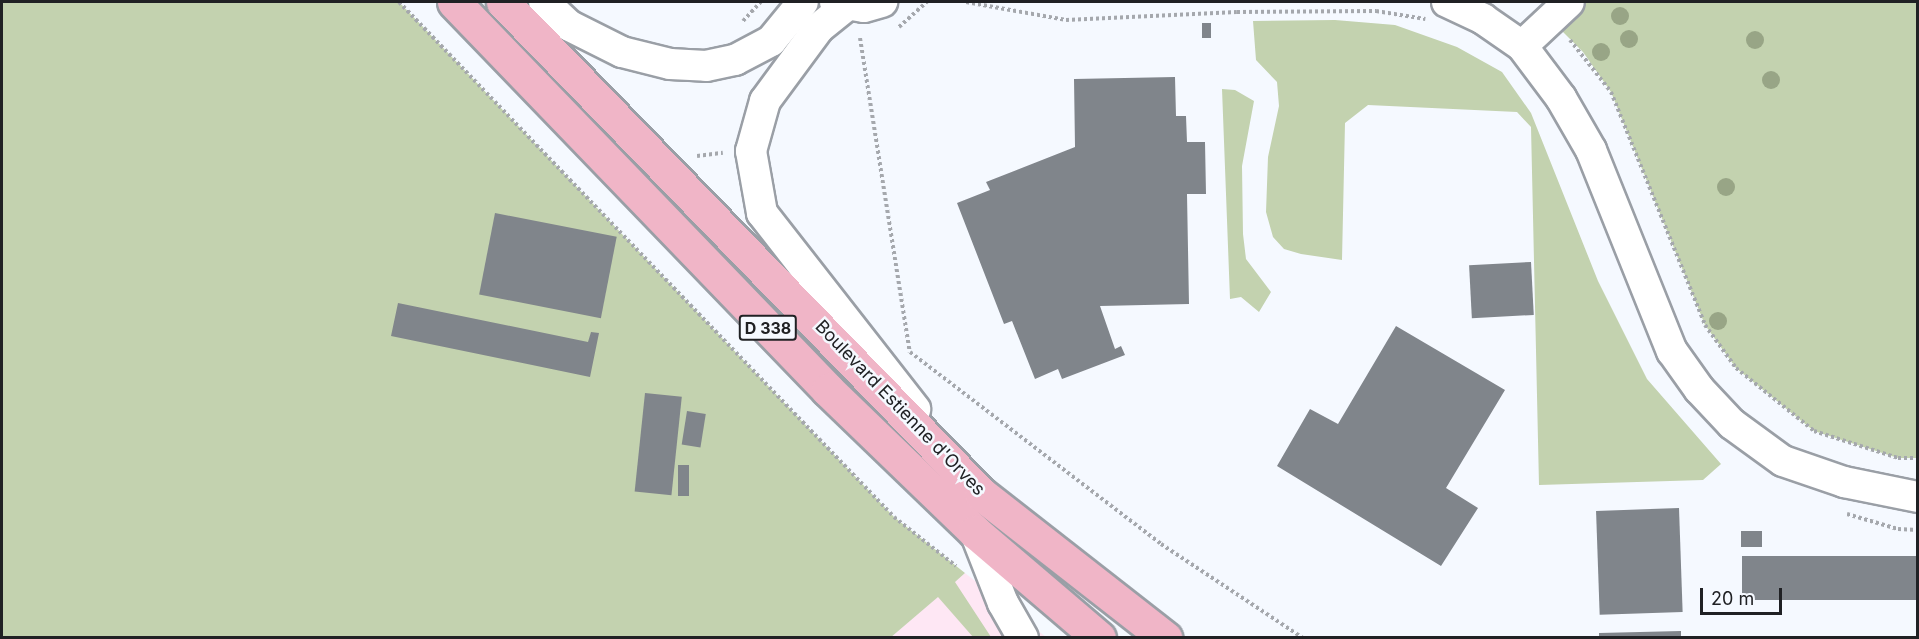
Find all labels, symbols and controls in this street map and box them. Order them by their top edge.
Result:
road number: D 338 [738,315,798,341]
street label: Boulevard Estienne d'Orves [811,316,989,500]
scale bar [1703,576,1786,614]
text: 20 m [1711,588,1754,609]

